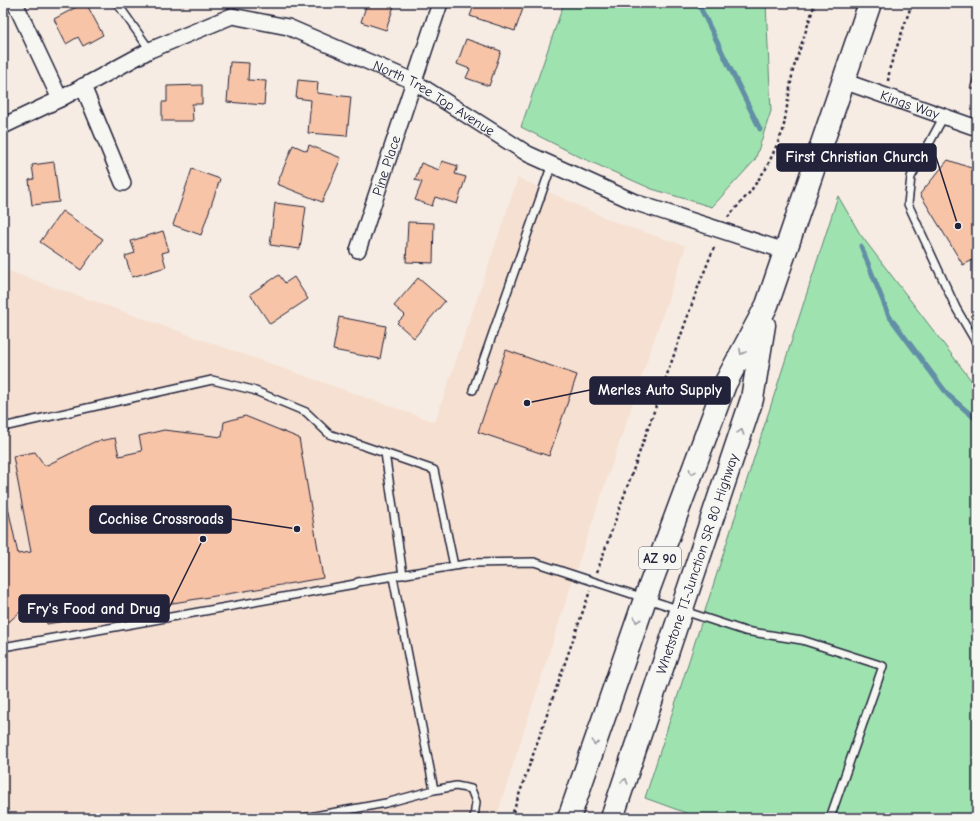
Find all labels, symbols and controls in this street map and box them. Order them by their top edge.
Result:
street label: North Tree Top Avenue [370,57,498,140]
street label: Kings Way [878,87,942,123]
street label: Pine Place [369,133,404,198]
callout: First Christian Church [777,144,936,171]
text: First Christian Church [786,148,929,166]
one-way arrow [740,348,747,355]
callout: Merles Auto Supply [590,377,730,404]
text: Merles Auto Supply [598,381,722,399]
one-way arrow [736,428,745,435]
street label: Whetstone TI-Junction SR 80 Highway [653,451,742,677]
one-way arrow [689,468,697,475]
callout: Cochise Crossroads [90,506,231,533]
text: Cochise Crossroads [98,510,224,528]
road number: AZ 90 [639,547,681,569]
callout: Fry's Food and Drug [19,595,169,622]
text: Fry's Food and Drug [27,600,161,618]
one-way arrow [634,616,642,623]
one-way arrow [591,739,600,746]
one-way arrow [620,778,629,785]

